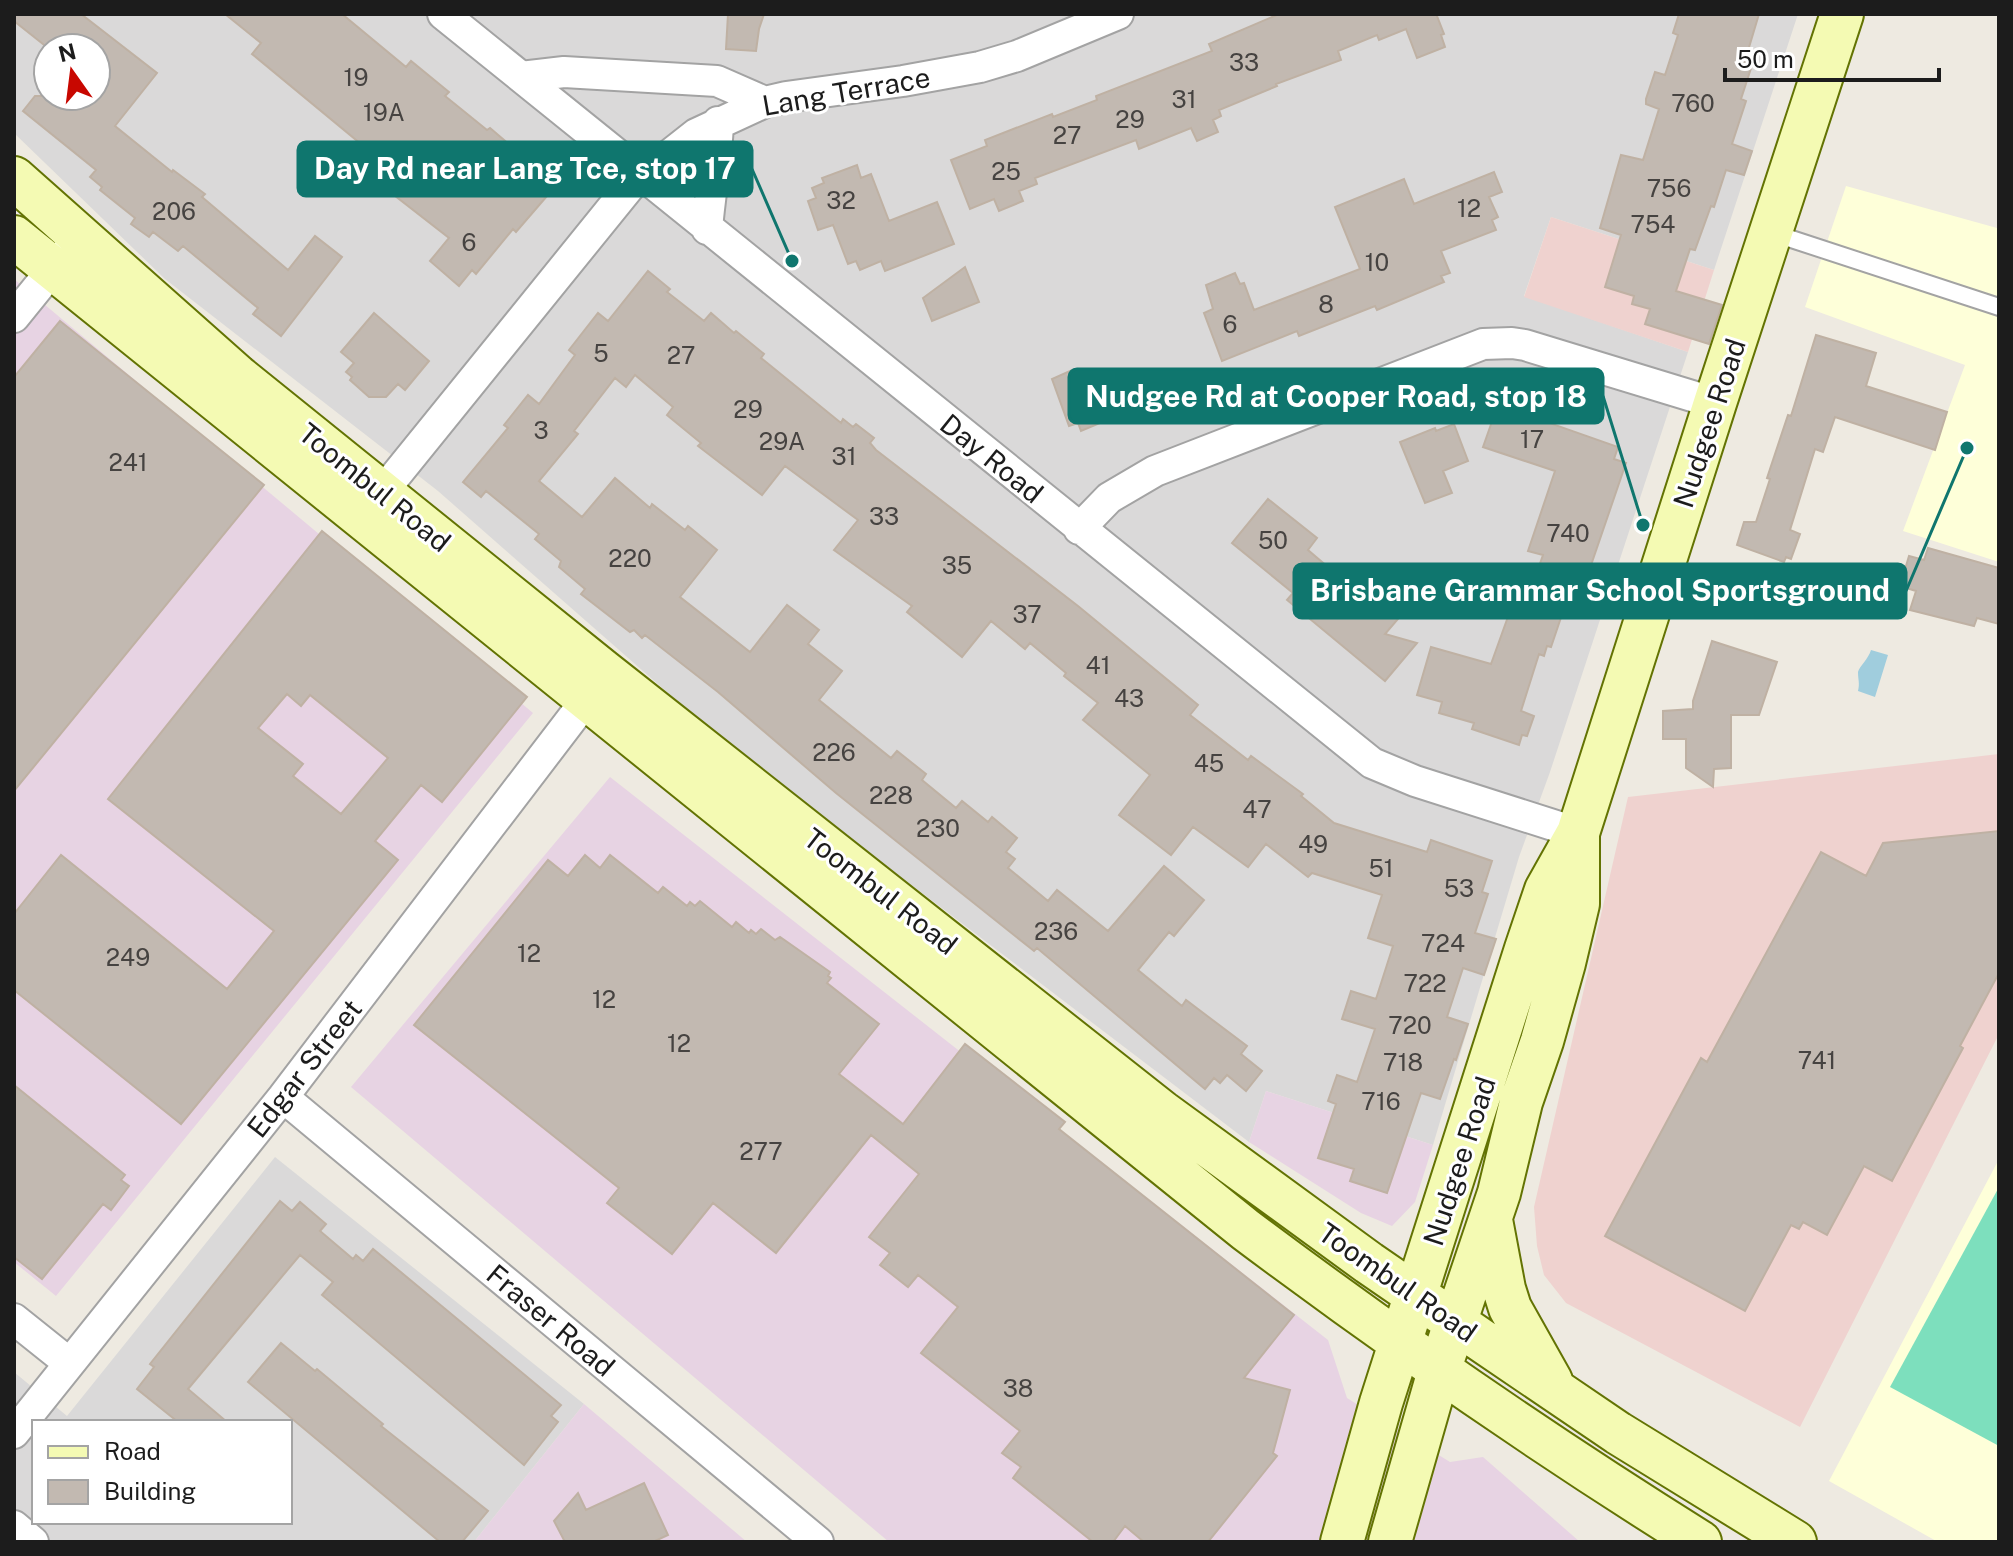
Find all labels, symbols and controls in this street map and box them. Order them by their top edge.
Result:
north arrow [32,32,112,112]
scale bar [1725,32,1939,82]
text: N [56,38,79,67]
text: 50 m [1737,45,1794,73]
house number: 33 [1229,48,1259,76]
street label: Lang Terrace [759,60,933,122]
house number: 19 [344,63,368,91]
house number: 31 [1172,85,1196,113]
house number: 760 [1671,89,1715,117]
house number: 19A [363,98,405,126]
house number: 29 [1115,105,1145,133]
house number: 27 [1053,121,1081,149]
callout: Day Rd near Lang Tce, stop 17 [298,142,752,196]
text: Day Rd near Lang Tce, stop 17 [314,150,736,186]
house number: 25 [991,157,1021,185]
house number: 756 [1647,174,1691,202]
house number: 32 [826,186,856,214]
house number: 12 [1457,194,1481,222]
house number: 206 [152,197,196,225]
house number: 754 [1631,210,1675,238]
house number: 6 [462,228,476,256]
house number: 10 [1365,248,1389,276]
house number: 8 [1318,290,1334,318]
house number: 6 [1223,310,1237,338]
street label: Nudgee Road [1666,334,1752,512]
house number: 5 [593,339,609,367]
house number: 27 [667,341,695,369]
callout: Nudgee Rd at Cooper Road, stop 18 [1069,369,1603,423]
text: Nudgee Rd at Cooper Road, stop 18 [1085,378,1587,414]
house number: 29 [733,395,763,423]
street label: Day Road [934,407,1050,509]
street label: Toombul Road [293,416,457,558]
house number: 3 [533,416,549,444]
house number: 17 [1520,425,1544,453]
house number: 29A [759,427,805,455]
house number: 31 [832,442,856,470]
house number: 241 [108,448,148,476]
house number: 33 [869,502,899,530]
house number: 740 [1546,519,1590,547]
house number: 50 [1258,526,1288,554]
house number: 220 [608,544,652,572]
house number: 35 [942,551,972,579]
callout: Brisbane Grammar School Sportsground [1294,564,1906,618]
text: Brisbane Grammar School Sportsground [1310,572,1890,608]
house number: 37 [1012,600,1042,628]
house number: 41 [1086,651,1110,679]
house number: 43 [1114,684,1144,712]
house number: 226 [812,738,856,766]
house number: 45 [1194,749,1224,777]
house number: 228 [869,781,913,809]
house number: 47 [1242,795,1272,823]
house number: 230 [916,814,960,842]
street label: Toombul Road [798,821,964,961]
house number: 49 [1298,830,1328,858]
house number: 51 [1368,854,1394,882]
house number: 53 [1444,874,1474,902]
house number: 236 [1034,917,1078,945]
house number: 724 [1421,929,1465,957]
house number: 12 [517,939,541,967]
house number: 249 [106,943,150,971]
house number: 722 [1403,969,1447,997]
house number: 12 [592,985,616,1013]
street label: Edgar Street [240,992,368,1144]
house number: 720 [1388,1011,1432,1039]
house number: 12 [667,1029,691,1057]
house number: 741 [1798,1046,1836,1074]
house number: 718 [1383,1048,1423,1076]
street label: Nudgee Road [1416,1072,1502,1250]
house number: 716 [1361,1087,1401,1115]
house number: 277 [739,1137,783,1165]
street label: Toombul Road [1313,1215,1483,1349]
street label: Fraser Road [480,1257,622,1383]
house number: 38 [1003,1374,1033,1402]
legend [32,1420,292,1524]
text: Road [104,1437,161,1465]
text: Building [104,1477,196,1505]

